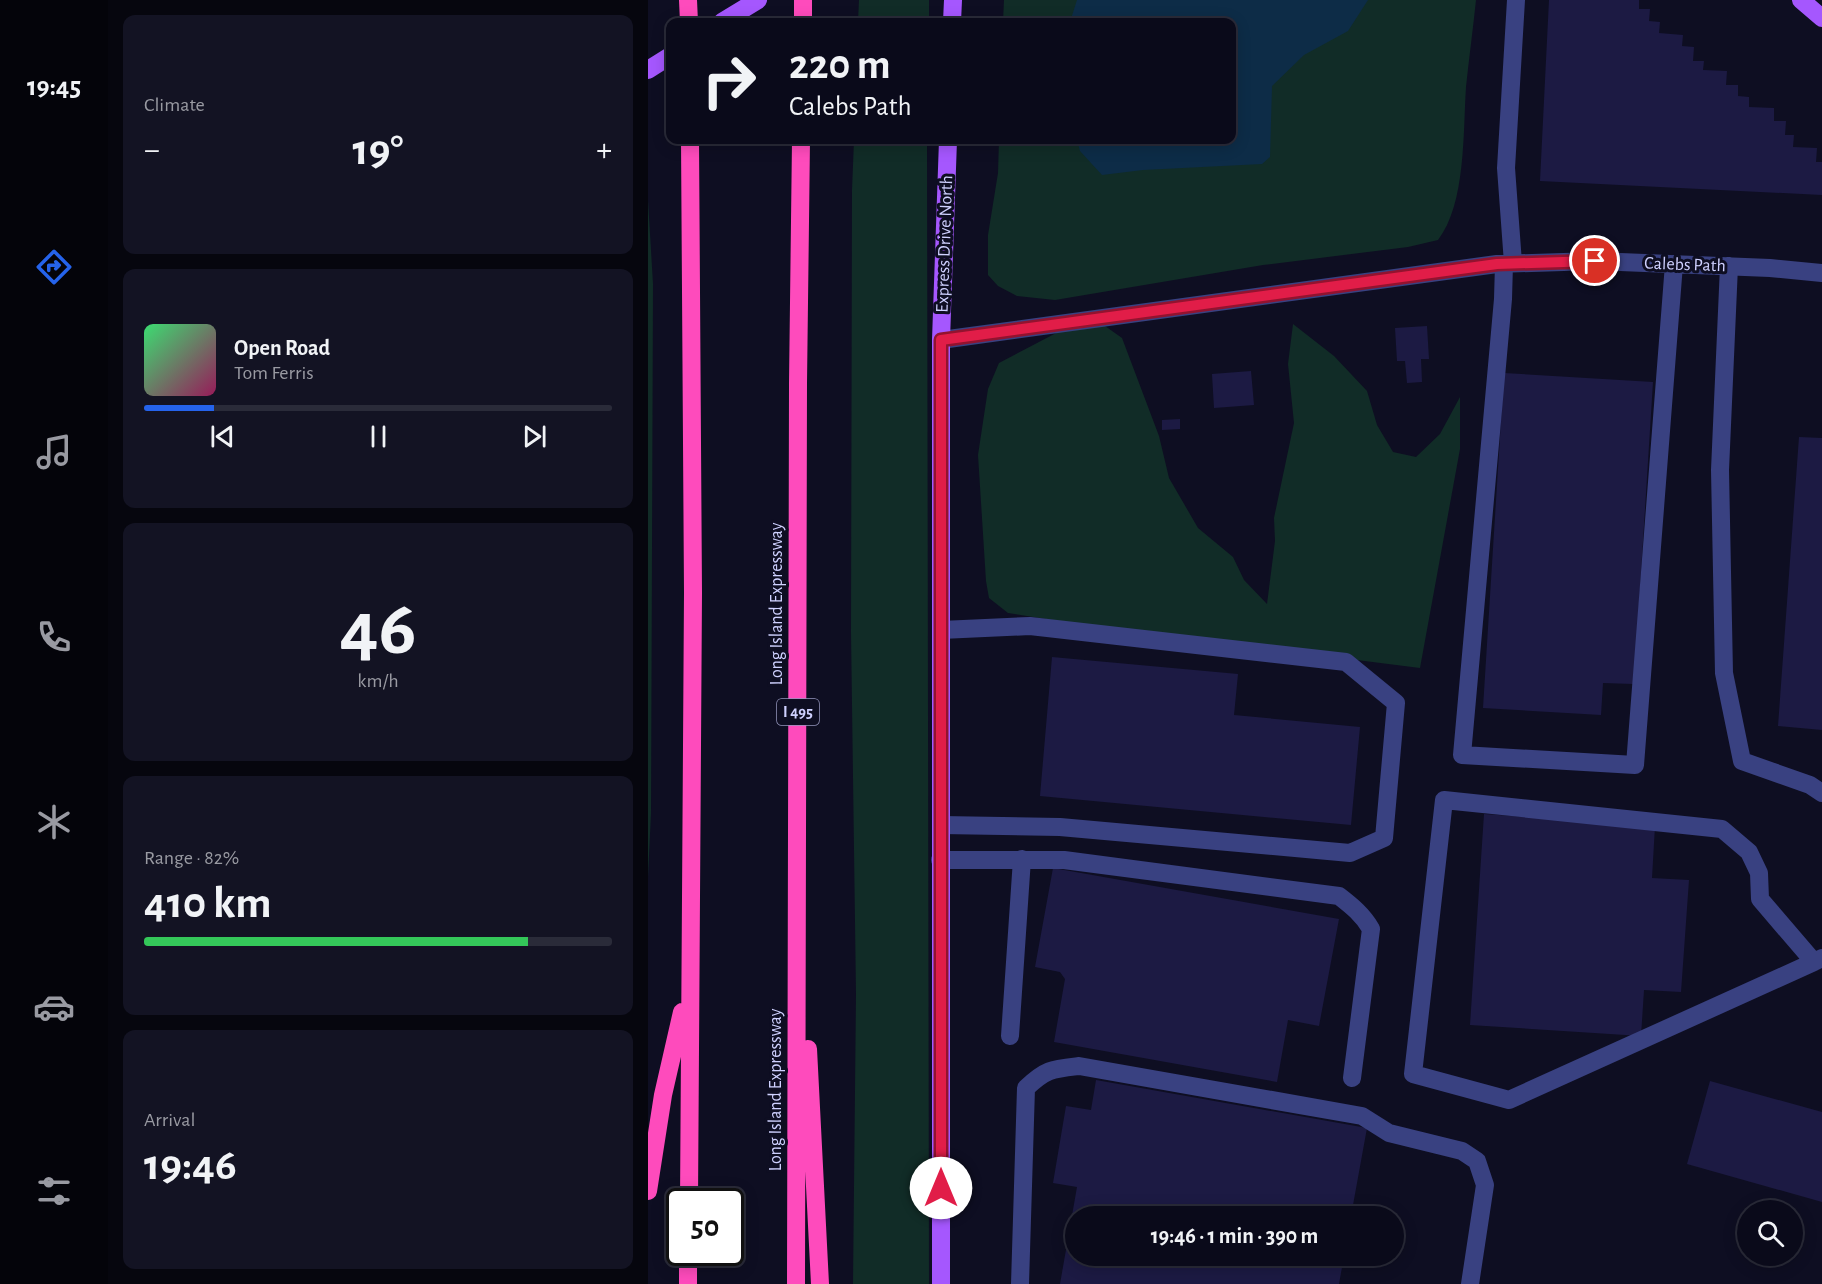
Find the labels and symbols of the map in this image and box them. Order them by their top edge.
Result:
street label: Express Drive North [934,175,956,313]
pin [1569,235,1620,286]
street label: Calebs Path [1644,255,1726,275]
street label: Long Island Expressway [768,522,786,685]
road number: I 495 [777,699,819,725]
street label: Long Island Expressway [767,1008,785,1171]
position arrow [909,1156,973,1220]
speed limit sign: 50 [666,1188,744,1266]

